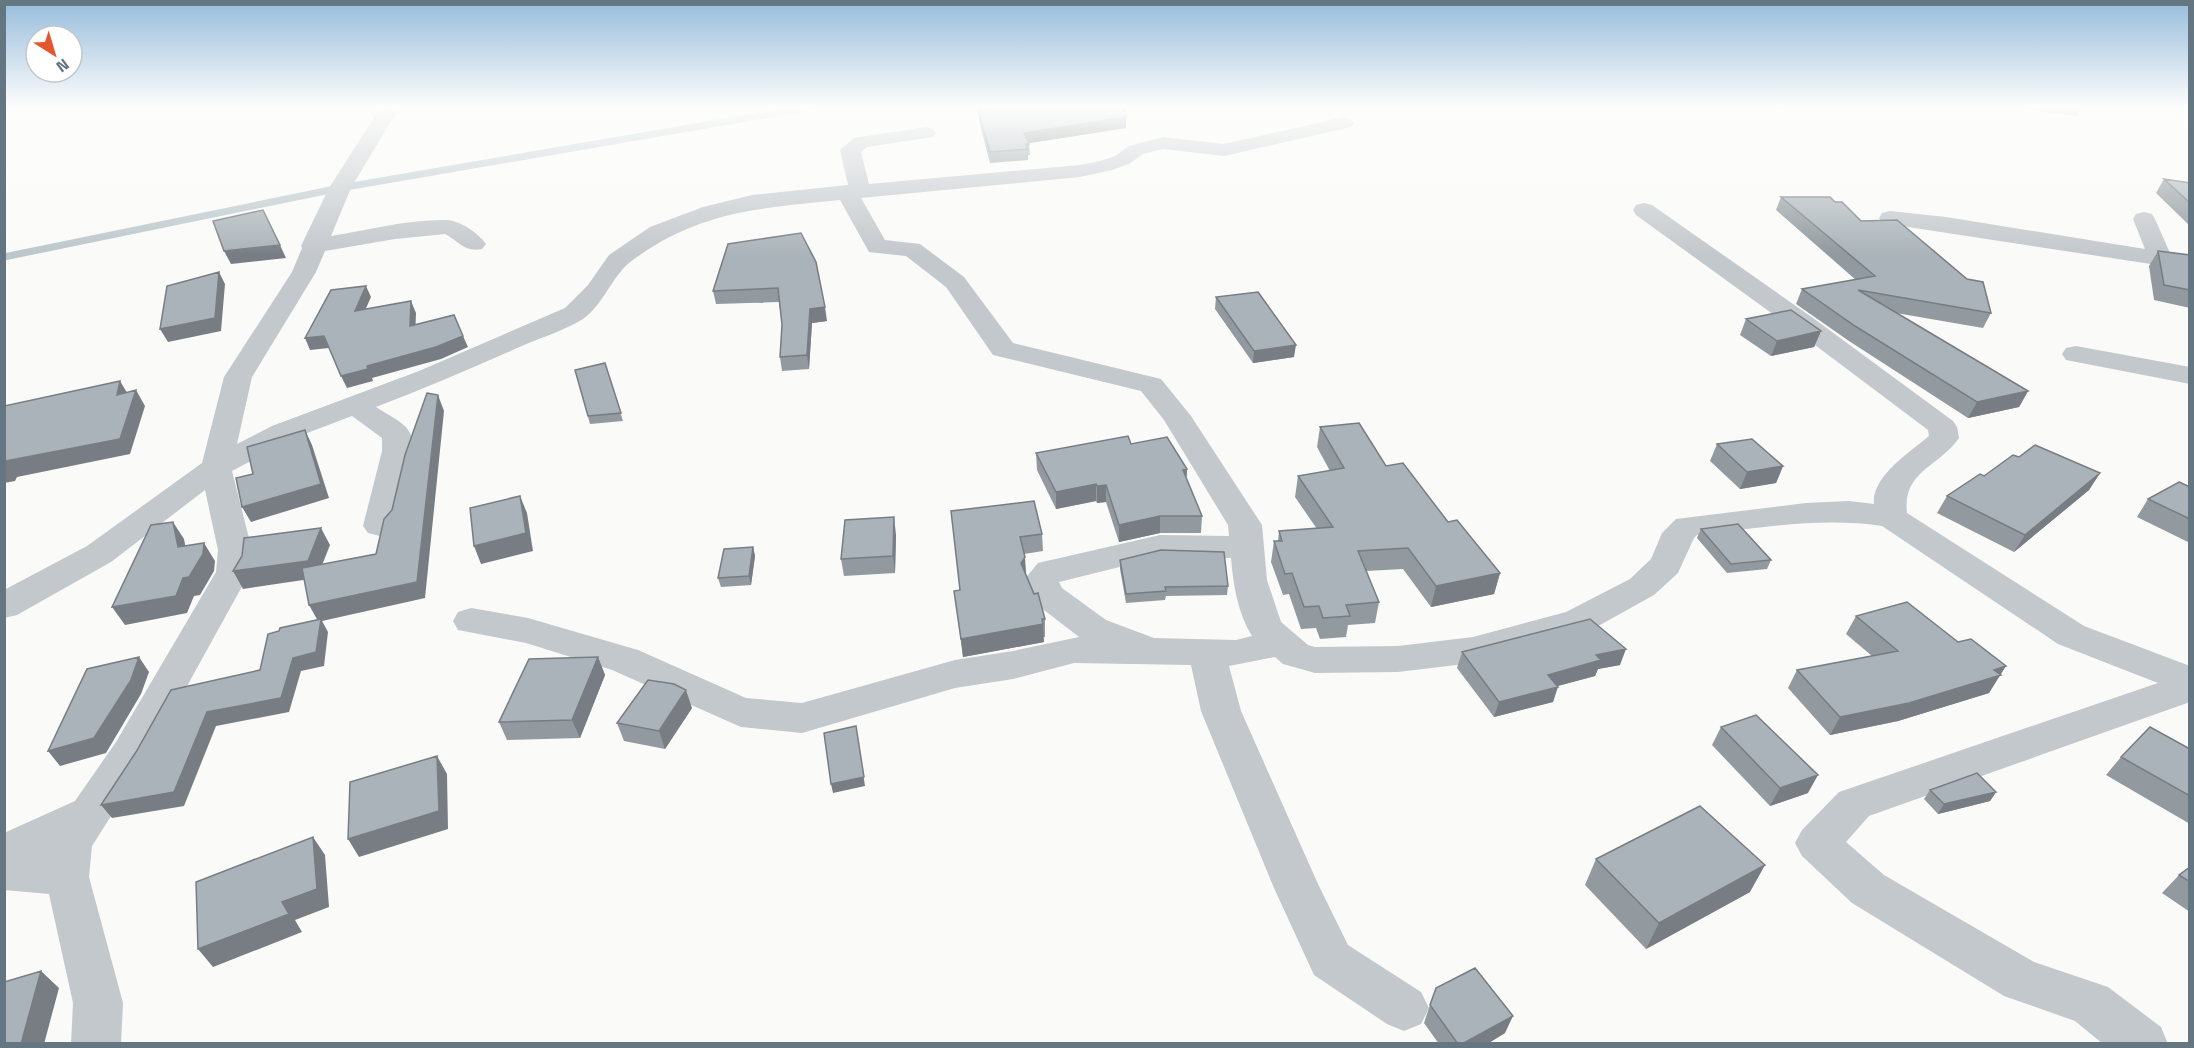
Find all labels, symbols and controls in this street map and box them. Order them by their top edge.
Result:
north arrow [24,24,84,84]
text: N [51,53,75,79]

